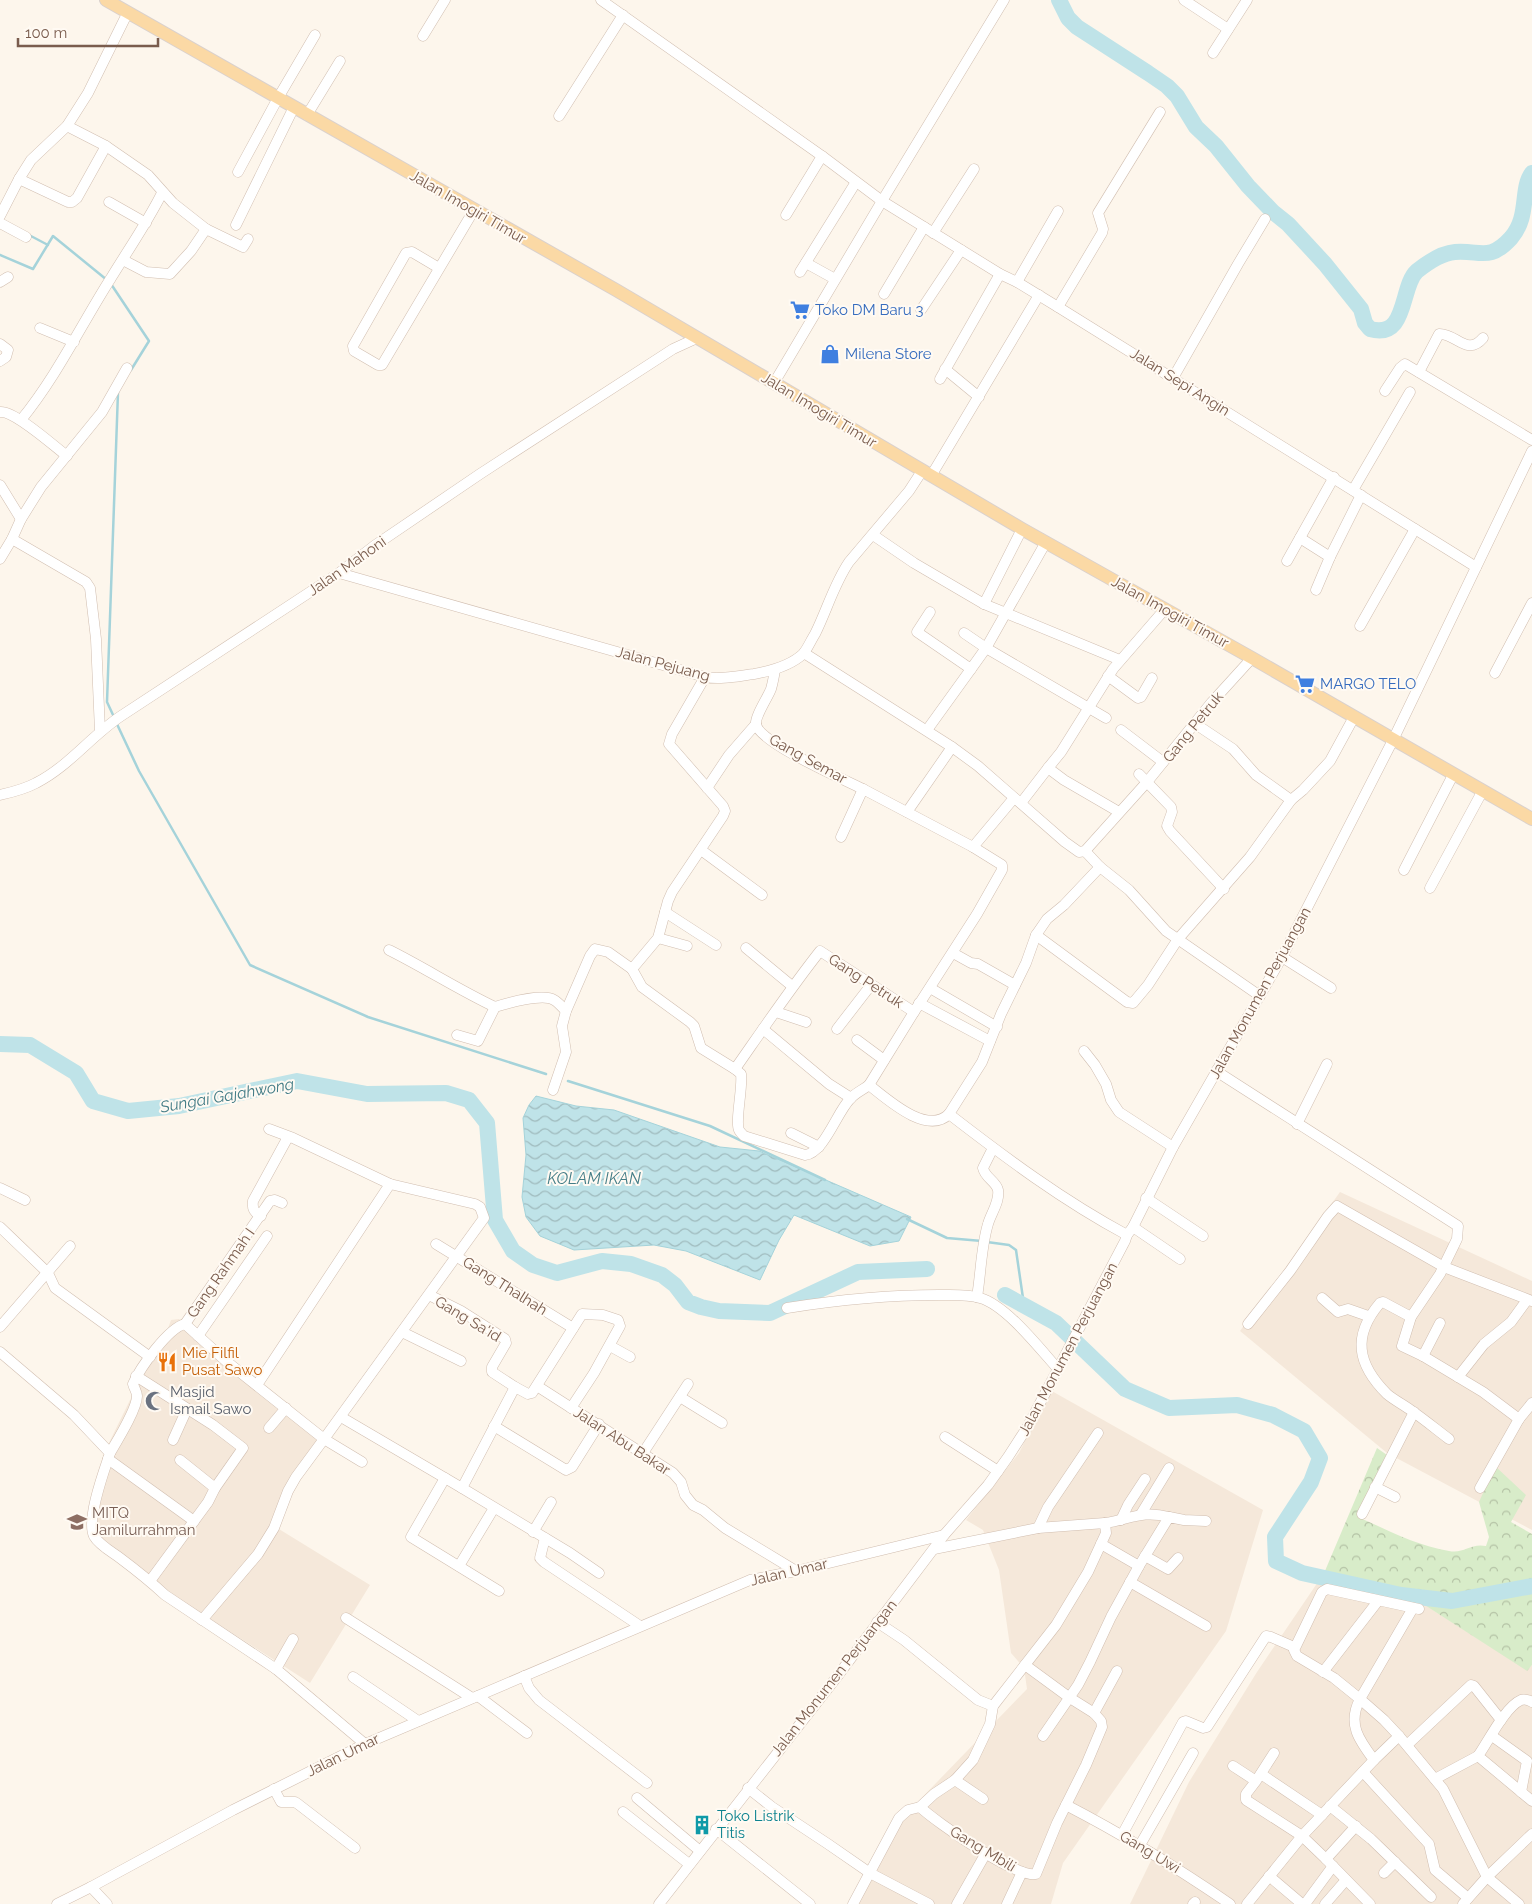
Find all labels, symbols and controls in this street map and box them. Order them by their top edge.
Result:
scale bar [18,15,158,47]
text: 100 m [25,24,67,42]
street label: Jalan Imogiri Timur [407,166,530,248]
supermarket icon: Toko DM Baru 3 [789,299,811,321]
place label: Toko DM Baru 3 [815,301,924,319]
shop icon: Milena Store [819,343,841,365]
street label: Jalan Sepi Angin [1127,344,1233,420]
place label: Milena Store [845,345,932,363]
street label: Jalan Imogiri Timur [758,368,881,452]
street label: Jalan Mahoni [305,533,389,599]
street label: Jalan Imogiri Timur [1108,572,1232,652]
street label: Jalan Pejuang [614,643,712,685]
supermarket icon: MARGO TELO [1294,673,1316,695]
place label: MARGO TELO [1320,675,1416,693]
street label: Gang Petruk [1159,688,1227,766]
street label: Gang Semar [766,730,851,788]
street label: Jalan Monumen Perjuangan [1205,904,1315,1082]
street label: Gang Petruk [825,950,907,1012]
water label: Sungai Gajahwong [158,1074,296,1117]
water label: KOLAM IKAN [547,1169,641,1188]
street label: Gang Rahmah I [183,1225,259,1321]
street label: Gang Thalhah [459,1253,551,1319]
street label: Jalan Monumen Perjuangan [1015,1259,1121,1439]
street label: Gang Sa'id [432,1292,504,1346]
place label: Mie Filfil Pusat Sawo [182,1344,262,1379]
restaurant icon: Mie Filfil Pusat Sawo [156,1351,178,1373]
place label: Masjid Ismail Sawo [170,1383,252,1418]
mosque icon: Masjid Ismail Sawo [144,1390,166,1412]
street label: Jalan Abu Bakar [570,1403,674,1479]
place label: MITQ Jamilurrahman [92,1504,195,1539]
school or university icon: MITQ Jamilurrahman [66,1511,88,1533]
street label: Jalan Umar [749,1554,830,1590]
street label: Jalan Monumen Perjuangan [767,1596,901,1760]
street label: Jalan Umar [304,1729,383,1780]
place label: Toko Listrik Titis [717,1807,795,1842]
building icon: Toko Listrik Titis [691,1814,713,1836]
street label: Gang Mbili [947,1822,1019,1876]
street label: Gang Uwi [1116,1827,1184,1877]

